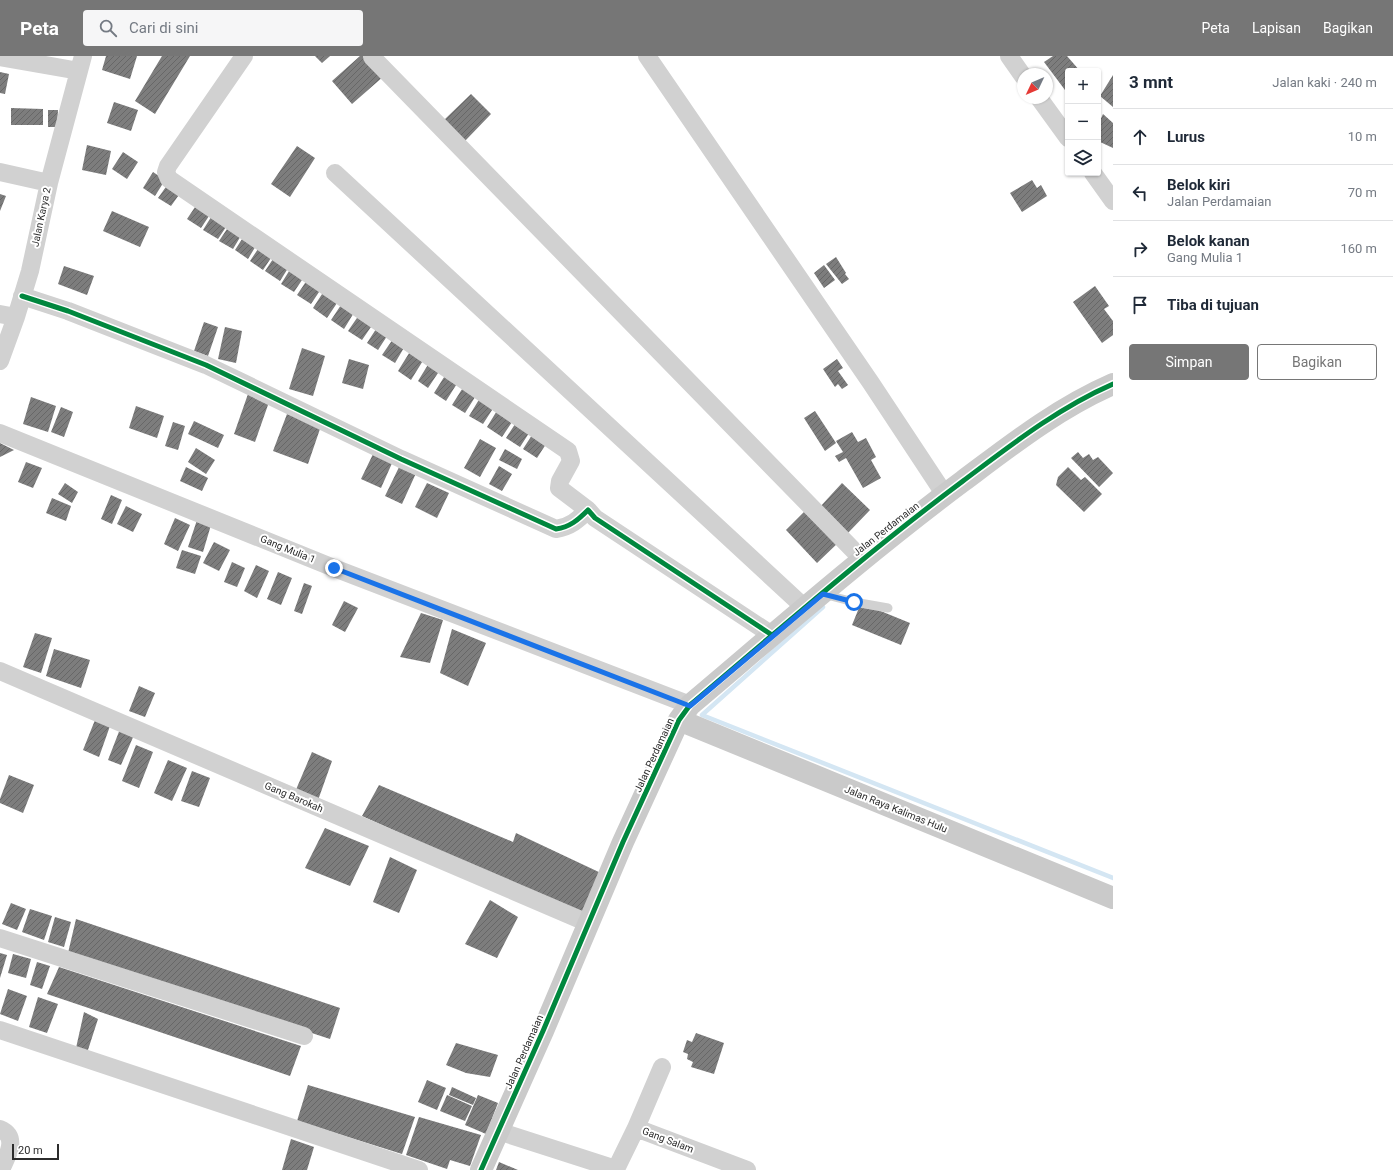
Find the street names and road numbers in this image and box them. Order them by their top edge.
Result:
street label: Jalan Karya 2 [29,186,53,248]
street label: Jalan Perdamaian [851,500,921,558]
street label: Gang Mulia 1 [259,533,317,565]
street label: Jalan Perdamaian [632,716,676,794]
street label: Gang Barokah [263,780,325,814]
street label: Jalan Raya Kalimas Hulu [843,783,949,835]
street label: Jalan Perdamaian [503,1013,545,1091]
street label: Gang Salam [641,1125,695,1155]

